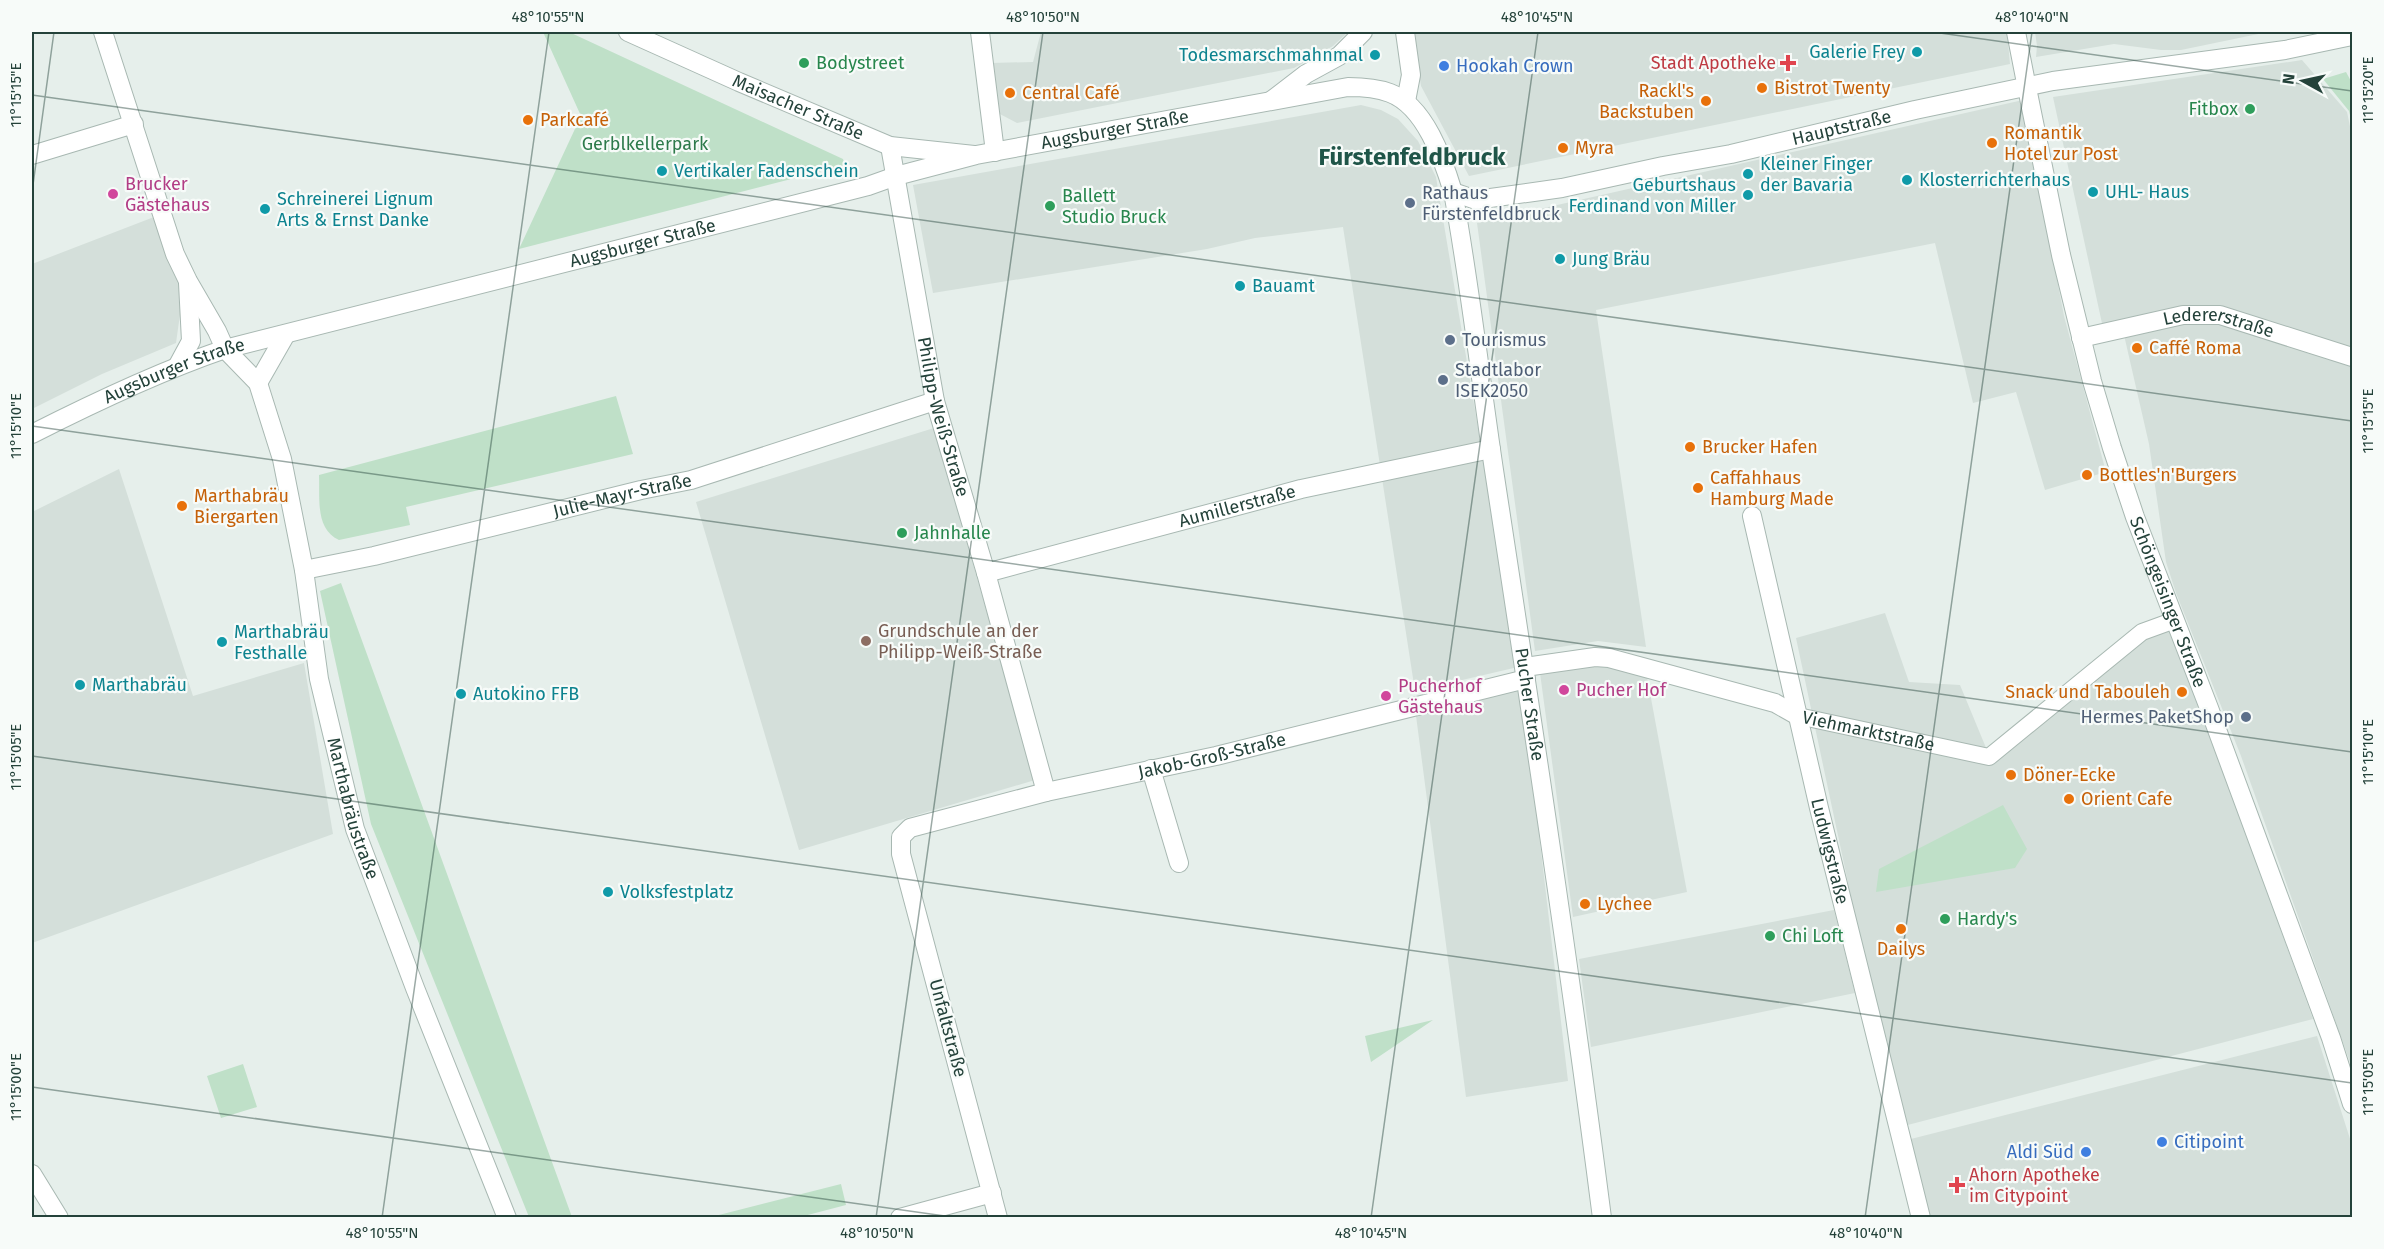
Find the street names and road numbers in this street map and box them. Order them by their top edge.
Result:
street label: Maisacher Straße [729,70,867,145]
street label: Augsburger Straße [1039,105,1191,154]
street label: Hauptstraße [1790,105,1893,150]
street label: Augsburger Straße [567,214,718,272]
street label: Ledererstraße [2161,304,2277,342]
street label: Augsburger Straße [100,333,247,408]
street label: Philipp-Weiß-Straße [913,335,974,499]
street label: Julie-Mayr-Straße [551,469,694,522]
street label: Aumillerstraße [1176,480,1298,532]
street label: Schöngeisinger Straße [2125,513,2211,691]
street label: Pucher Straße [1510,646,1549,762]
street label: Viehmarktstraße [1800,706,1937,756]
street label: Jakob-Groß-Straße [1136,728,1288,783]
street label: Marthabräustraße [322,735,384,882]
street label: Ludwigstraße [1806,796,1854,906]
street label: Unfaltstraße [924,976,972,1080]

